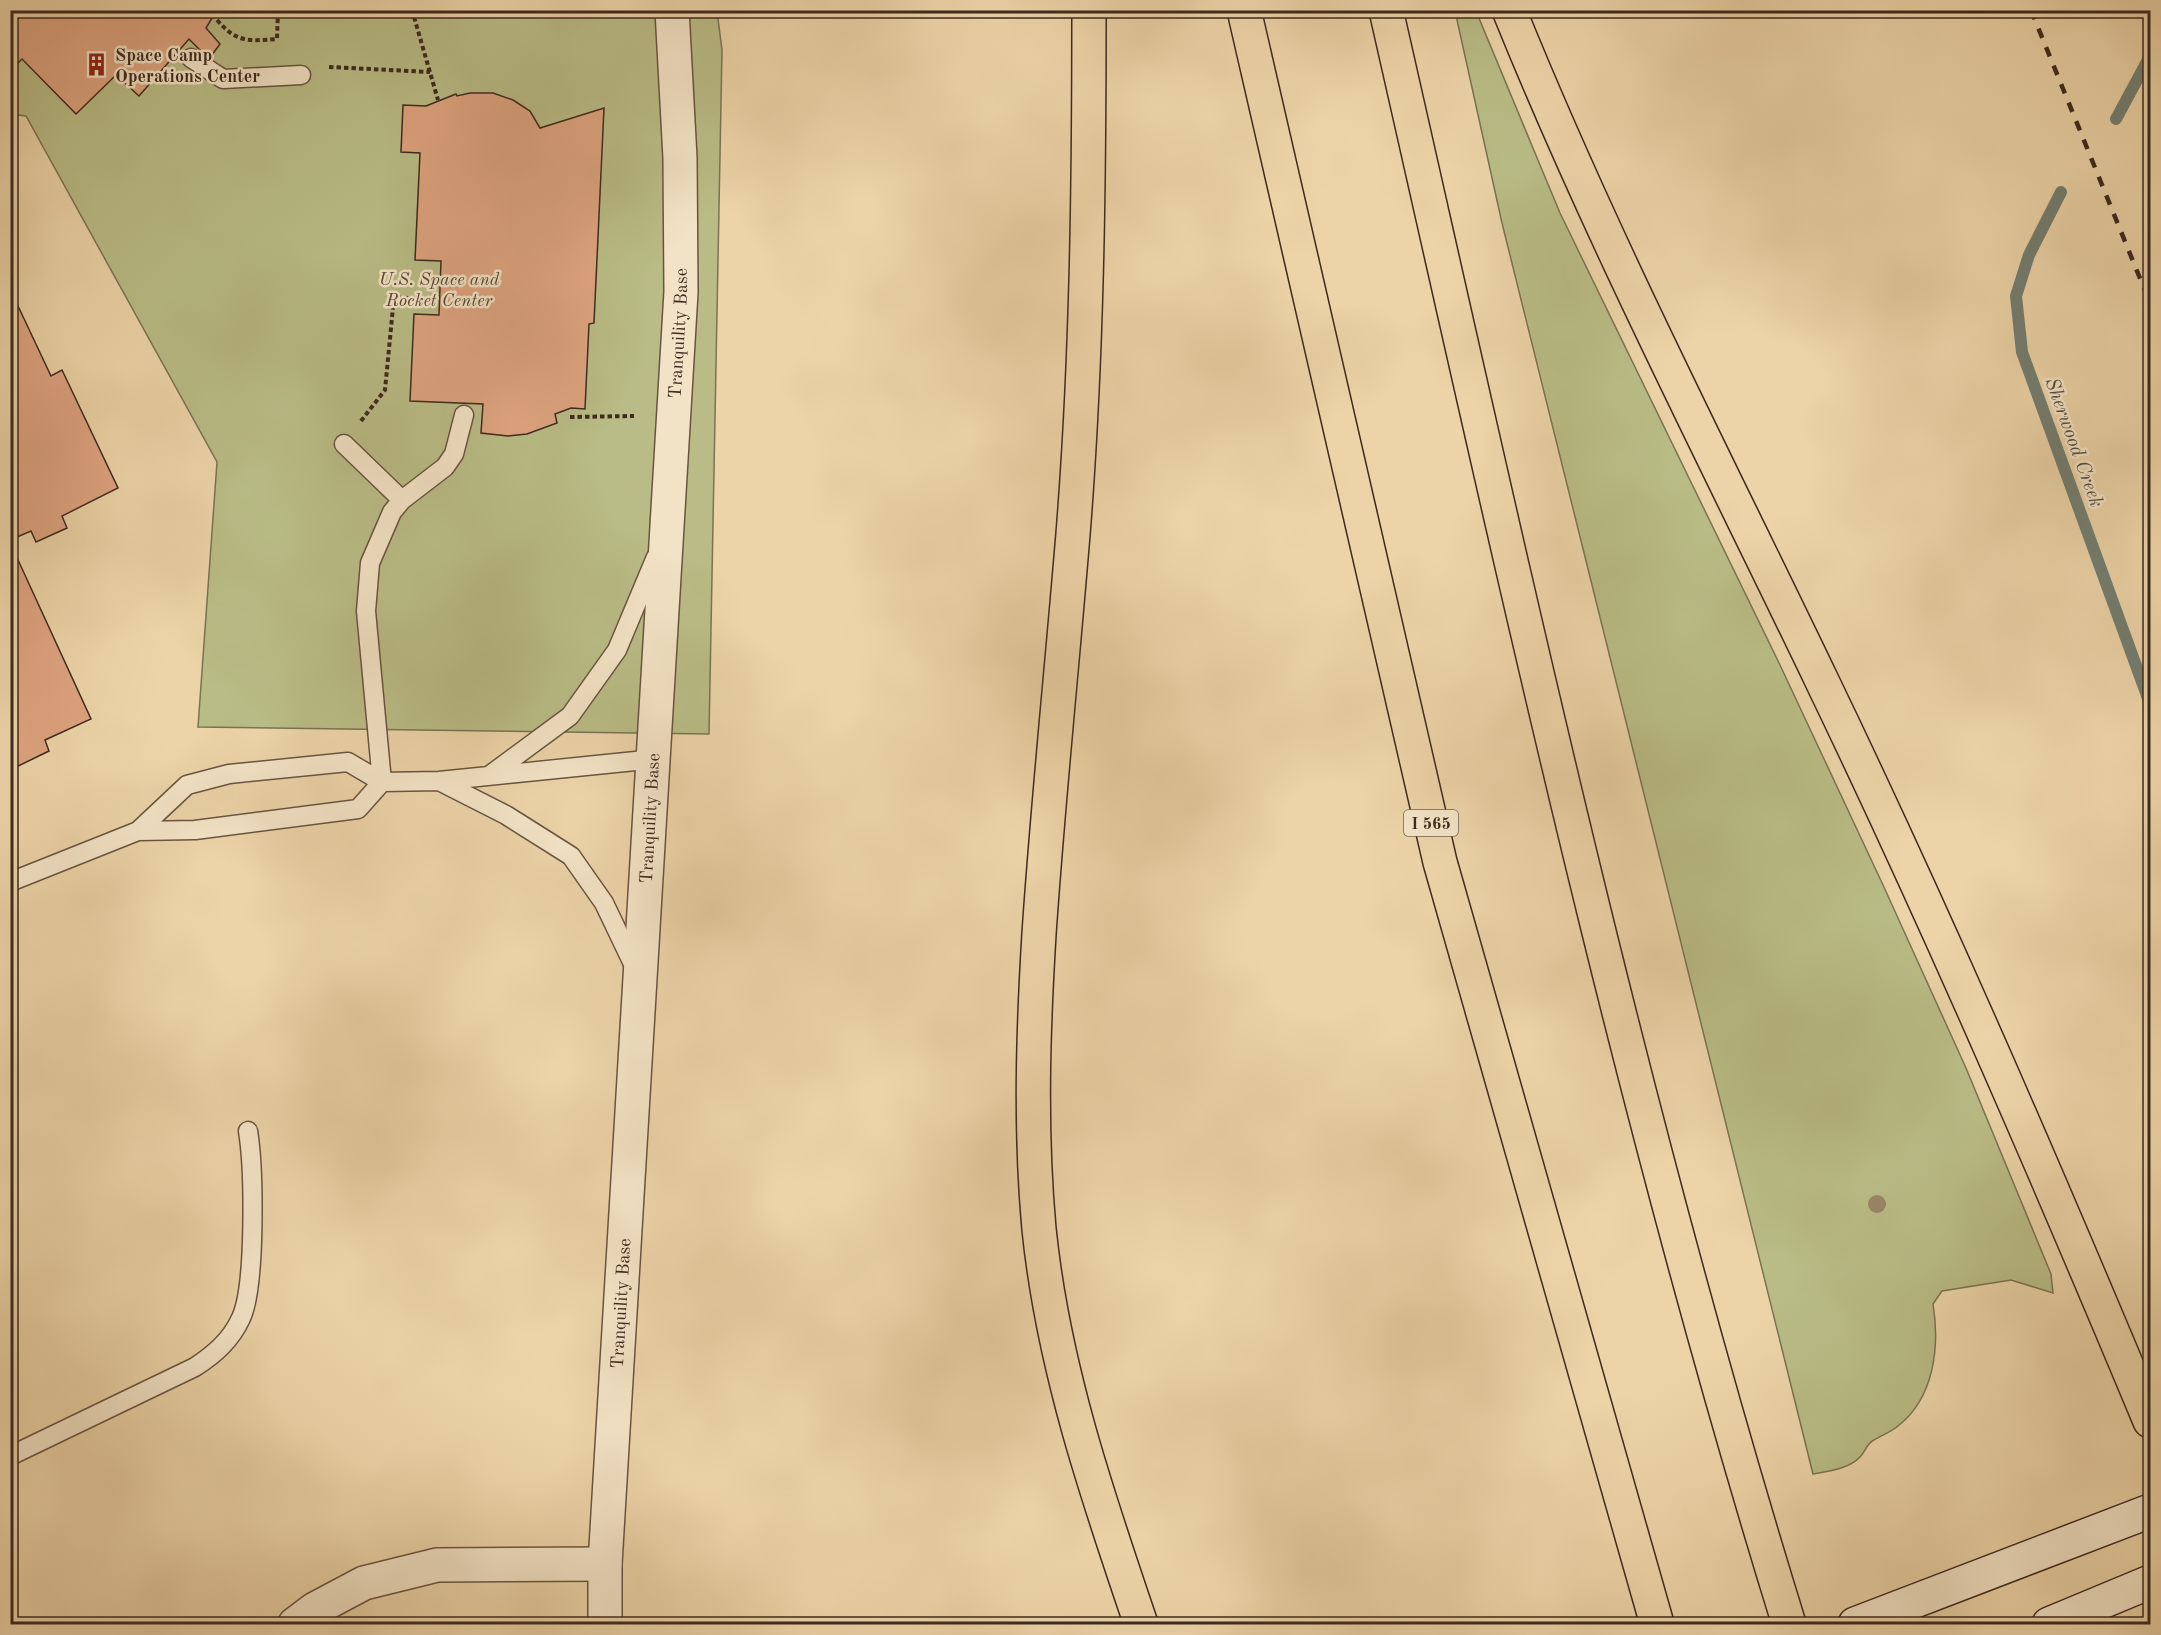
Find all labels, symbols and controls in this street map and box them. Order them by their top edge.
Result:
place label: Space Camp Operations Center [115,47,260,86]
building icon: Space Camp Operations Center [84,52,110,78]
street label: Tranquility Base [667,268,691,399]
park label: U.S. Space and Rocket Center [379,271,500,310]
water label: Sherwood Creek [2040,375,2106,510]
street label: Tranquility Base [638,753,663,884]
road number: I 565 [1404,810,1458,836]
street label: Tranquility Base [609,1238,634,1369]

